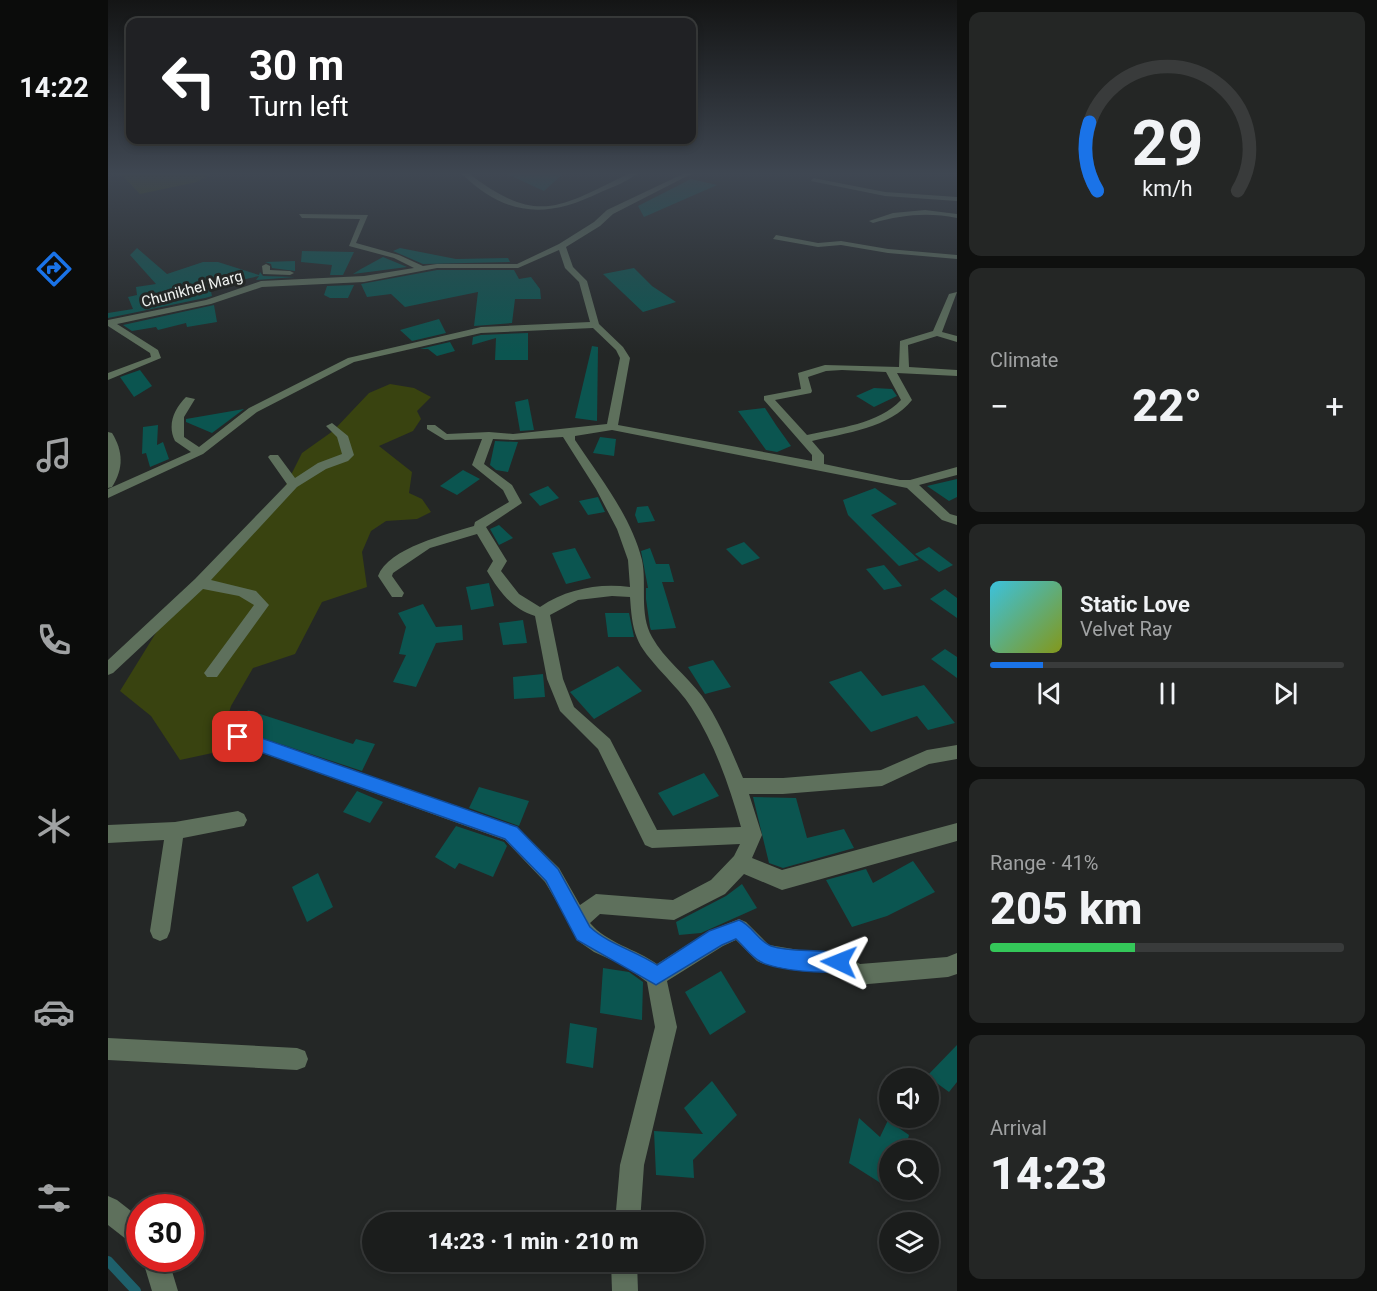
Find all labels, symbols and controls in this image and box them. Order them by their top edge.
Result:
text: 30 m [249,41,344,90]
icon: left [150,42,228,120]
text: 14:22 [19,72,89,104]
text: Turn left [249,91,349,123]
text: 29 [1131,107,1203,180]
text: km/h [1142,176,1192,201]
icon: directions [33,248,75,290]
street label: Chunikhel Marg [139,267,245,311]
text: Climate [990,348,1058,372]
text: 22° [1132,379,1202,432]
text: − [990,387,1009,426]
text: + [1325,387,1344,426]
icon: music [33,434,75,476]
text: Static Love [1080,592,1190,617]
text: Velvet Ray [1080,617,1172,641]
icon: phone [33,619,75,661]
icon: previous [1033,677,1066,710]
icon: pause [1151,677,1184,710]
icon: next [1269,677,1302,710]
pin [212,711,263,762]
icon: arrive [221,720,254,753]
icon: climate [33,805,75,847]
text: Range · 41% [990,851,1098,875]
text: 205 km [990,882,1142,935]
position arrow [807,930,871,994]
icon: car [33,991,75,1033]
map controls [879,1068,939,1272]
button: sound [879,1068,939,1128]
text: Arrival [990,1116,1047,1140]
button: search [879,1140,939,1200]
text: 14:23 [990,1147,1107,1200]
icon: filters [33,1177,75,1219]
speed limit sign: 30 [126,1194,204,1272]
button: layers [879,1212,939,1272]
text: 14:23 · 1 min · 210 m [428,1229,638,1254]

